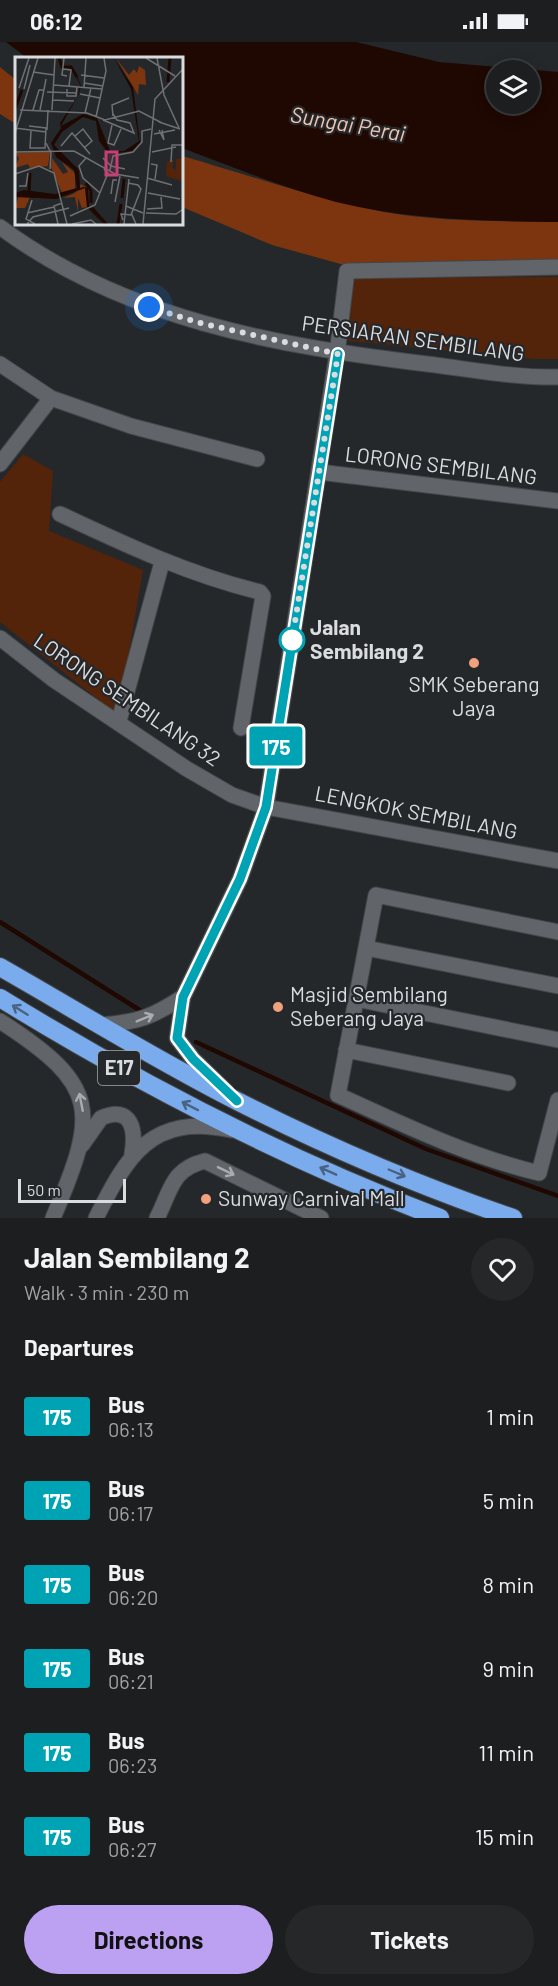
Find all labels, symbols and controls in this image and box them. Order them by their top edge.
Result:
text: 06:12 [30,8,82,34]
inset map [15,57,183,225]
map controls [486,60,540,114]
button: layers [486,60,540,114]
water label: Sungai Perai [289,100,408,146]
your location [134,292,164,322]
street label: PERSIARAN SEMBILANG [300,310,526,366]
street label: LORONG SEMBILANG [344,440,539,489]
place label: Jalan Sembilang 2 [310,614,424,663]
street label: LORONG SEMBILANG 32 [30,627,226,771]
marker: Jalan Sembilang 2 [279,627,305,653]
marker: SMK Seberang Jaya [467,656,481,670]
place label: SMK Seberang Jaya [408,671,540,720]
line badge: 175 [242,726,310,766]
text: 175 [261,734,291,759]
street label: LENGKOK SEMBILANG [313,780,520,843]
place label: Masjid Sembilang Seberang Jaya [290,981,448,1030]
marker: Masjid Sembilang Seberang Jaya [271,1000,285,1014]
one-way arrow [12,1004,29,1016]
one-way arrow [135,1012,154,1023]
road number: E17 [98,1051,140,1085]
one-way arrow [75,1093,86,1113]
one-way arrow [182,1100,200,1111]
one-way arrow [320,1165,338,1176]
one-way arrow [216,1166,234,1178]
one-way arrow [387,1168,406,1179]
scale bar [18,1176,126,1204]
text: 50 m [27,1180,61,1199]
place label: Sunway Carnival Mall [218,1185,405,1210]
marker: Sunway Carnival Mall [199,1192,213,1206]
button: heart [471,1238,534,1301]
text: Jalan Sembilang 2 [24,1240,250,1274]
text: Walk · 3 min · 230 m [24,1280,189,1304]
text: Departures [24,1334,134,1360]
text: Bus [108,1391,145,1417]
text: 1 min [486,1403,534,1429]
text: 175 [42,1404,72,1429]
text: 06:13 [108,1417,154,1441]
text: Bus [108,1475,145,1501]
text: 5 min [483,1487,534,1513]
text: 175 [42,1488,72,1513]
text: 06:17 [108,1501,153,1525]
text: Bus [108,1559,145,1585]
text: 8 min [482,1571,534,1597]
text: 175 [42,1572,72,1597]
text: 06:20 [108,1585,158,1609]
text: Bus [108,1643,145,1669]
text: 9 min [482,1655,534,1681]
text: 175 [42,1656,72,1681]
text: 06:21 [108,1669,154,1693]
text: Bus [108,1727,145,1753]
text: 11 min [478,1739,534,1765]
text: 175 [42,1740,72,1765]
text: 06:23 [108,1753,157,1777]
text: Bus [108,1811,145,1837]
text: 15 min [475,1823,534,1849]
text: 175 [42,1824,72,1849]
text: 06:27 [108,1837,157,1861]
button: Directions [24,1905,273,1974]
button: Tickets [285,1905,534,1974]

